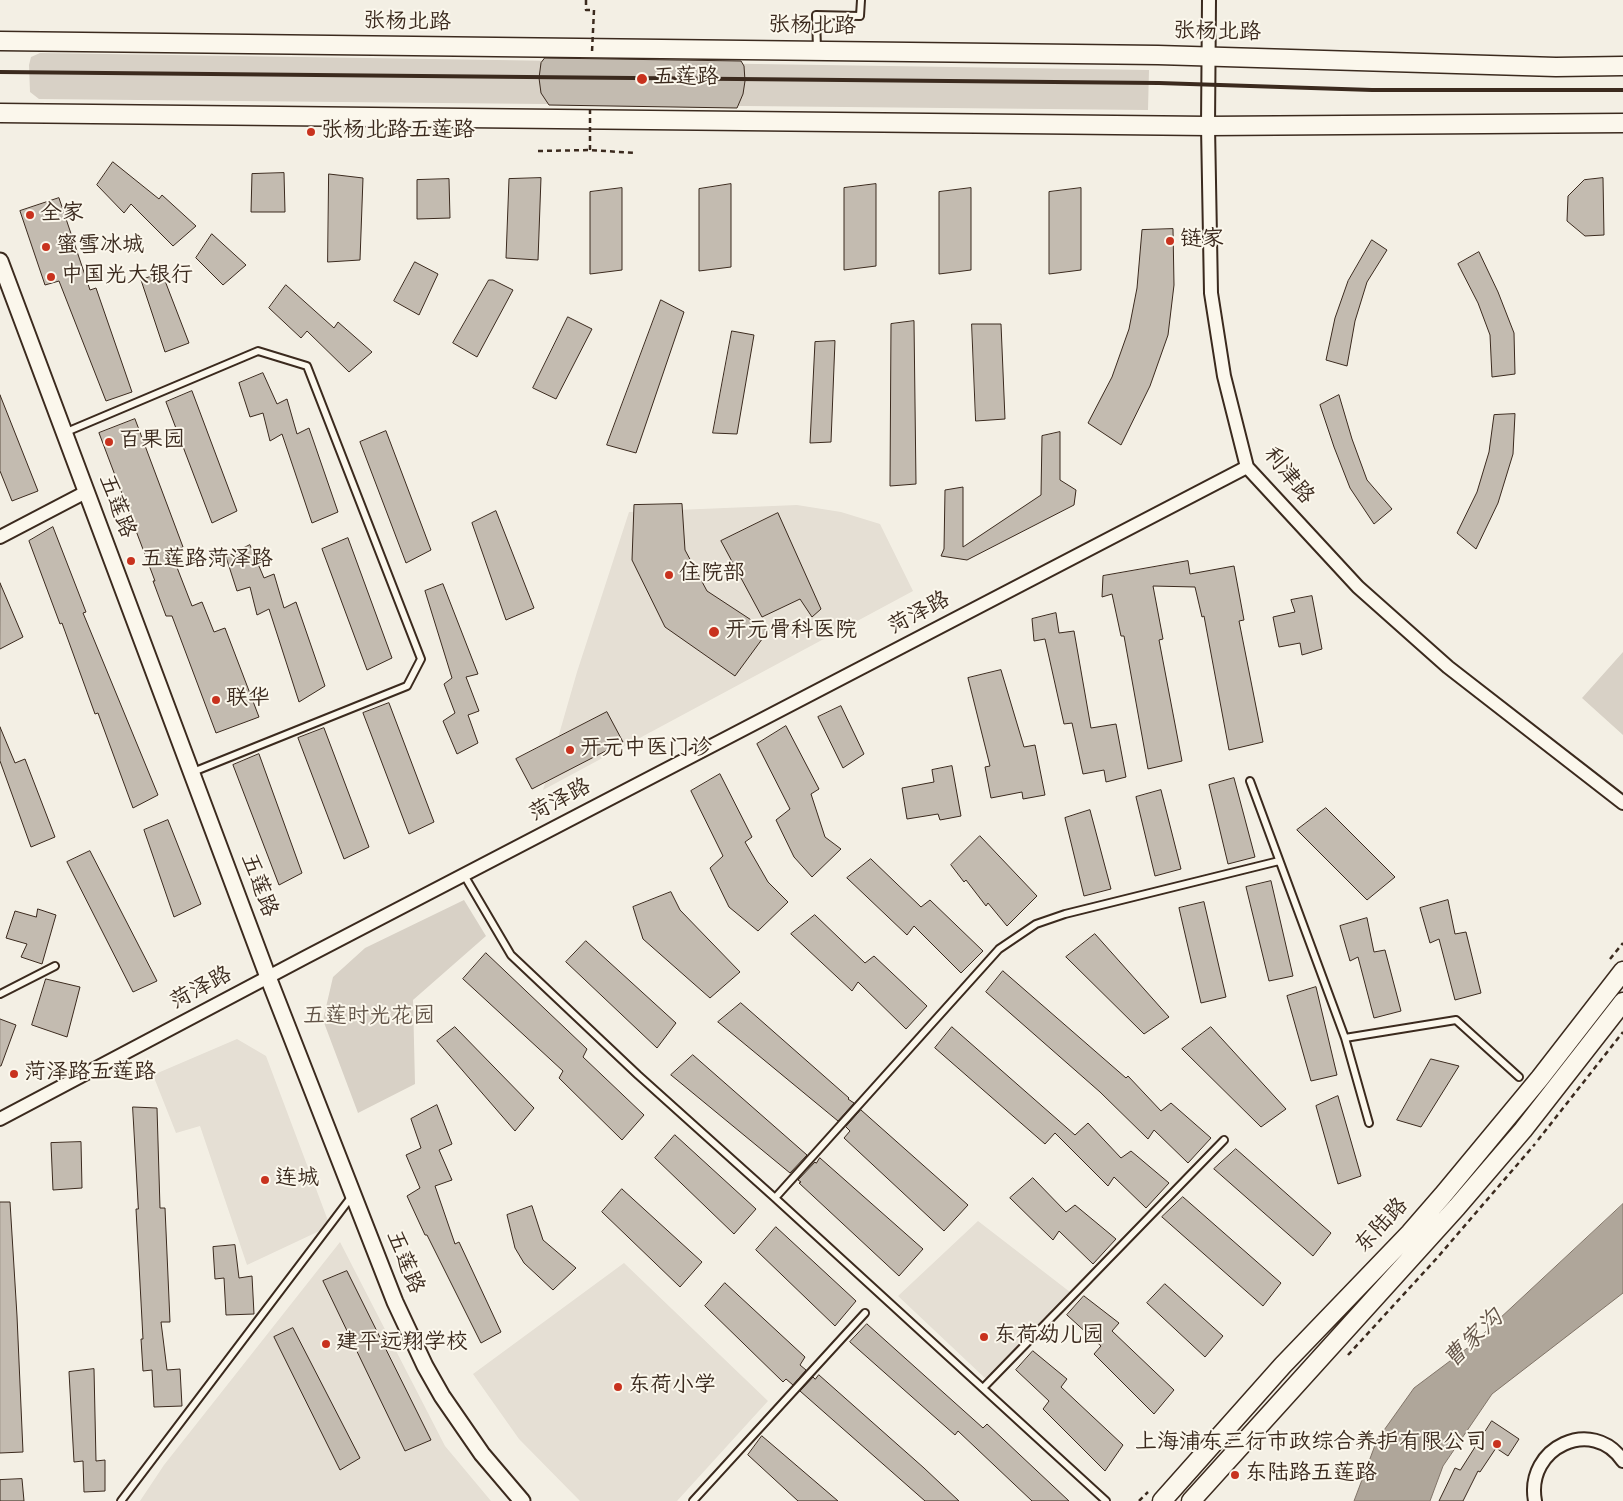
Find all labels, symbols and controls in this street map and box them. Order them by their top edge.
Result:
street label: 张杨北路 [363,10,451,38]
street label: 张杨北路 [768,14,856,42]
street label: 张杨北路 [1173,20,1261,48]
place label: 五莲路 [653,66,719,92]
marker: 五莲路 [635,72,649,86]
place label: 张杨北路五莲路 [321,119,475,145]
marker: 张杨北路五莲路 [305,126,317,138]
place label: 全家 [40,202,84,228]
marker: 全家 [24,209,36,221]
place label: 链家 [1180,228,1224,254]
place label: 蜜雪冰城 [56,234,144,260]
marker: 链家 [1164,235,1176,247]
marker: 蜜雪冰城 [40,241,52,253]
place label: 中国光大银行 [61,264,193,290]
marker: 中国光大银行 [45,271,57,283]
place label: 百果园 [119,429,185,455]
marker: 百果园 [103,436,115,448]
street label: 利津路 [1256,443,1318,511]
street label: 五莲路 [91,471,139,543]
place label: 五莲路菏泽路 [141,548,273,574]
marker: 五莲路菏泽路 [125,555,137,567]
place label: 住院部 [679,562,745,588]
marker: 住院部 [663,569,675,581]
street label: 菏泽路 [885,588,955,642]
place label: 开元骨科医院 [725,619,857,645]
marker: 开元骨科医院 [707,625,721,639]
place label: 联华 [226,687,270,713]
marker: 联华 [210,694,222,706]
place label: 开元中医门诊 [580,737,712,763]
marker: 开元中医门诊 [564,744,576,756]
street label: 菏泽路 [526,775,596,829]
street label: 五莲路 [233,850,281,922]
street label: 菏泽路 [167,963,237,1017]
park label: 五莲时光花园 [303,1005,435,1031]
place label: 菏泽路五莲路 [24,1061,156,1087]
marker: 菏泽路五莲路 [8,1068,20,1080]
place label: 连城 [275,1167,319,1193]
marker: 连城 [259,1174,271,1186]
street label: 东陆路 [1351,1194,1415,1260]
street label: 五莲路 [378,1227,428,1299]
water label: 曹家沟 [1439,1306,1511,1376]
place label: 东荷幼儿园 [994,1324,1104,1350]
place label: 建平远翔学校 [336,1331,468,1357]
marker: 东荷幼儿园 [978,1331,990,1343]
marker: 建平远翔学校 [320,1338,332,1350]
place label: 东荷小学 [628,1374,716,1400]
marker: 东荷小学 [612,1381,624,1393]
place label: 上海浦东三行市政综合养护有限公司 [1135,1431,1487,1457]
marker: 上海浦东三行市政综合养护有限公司 [1491,1438,1503,1450]
place label: 东陆路五莲路 [1245,1462,1377,1488]
marker: 东陆路五莲路 [1229,1469,1241,1481]

